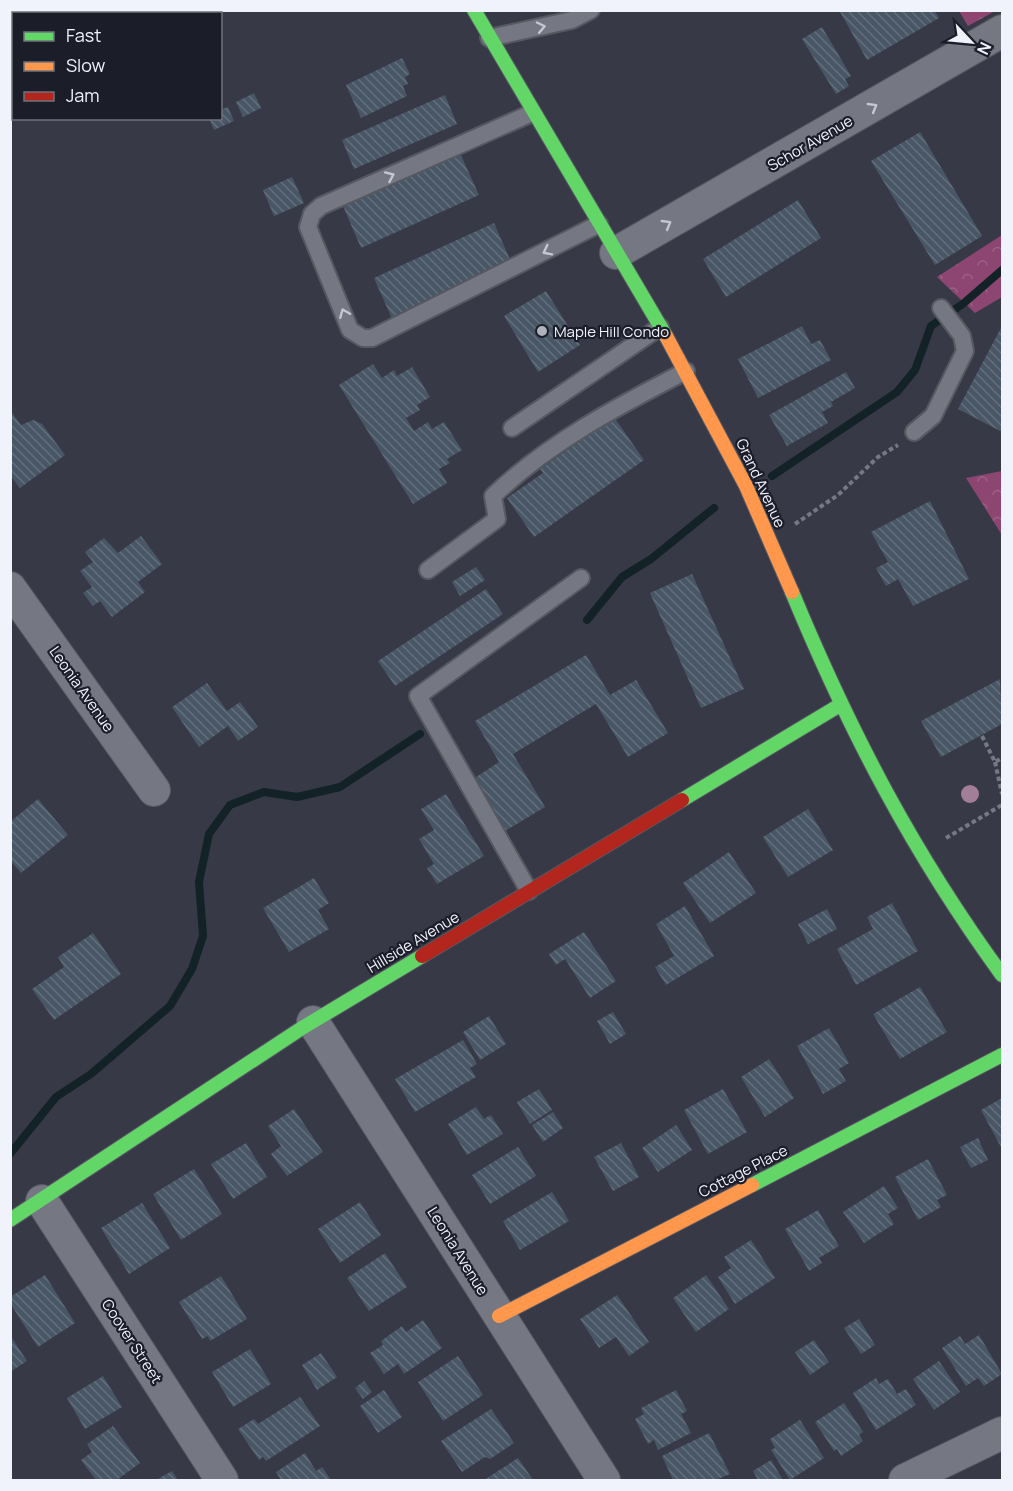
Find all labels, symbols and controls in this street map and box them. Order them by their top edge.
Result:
legend [12,12,222,120]
north arrow [941,12,1001,72]
one-way arrow [536,21,546,34]
text: Fast [66,23,101,47]
text: N [972,39,997,59]
text: Slow [66,53,106,77]
text: Jam [66,83,100,107]
one-way arrow [867,102,877,114]
street label: Schor Avenue [764,110,857,176]
one-way arrow [384,171,395,183]
one-way arrow [661,220,671,231]
one-way arrow [542,243,553,255]
one-way arrow [339,309,351,320]
place label: Maple Hill Condo [554,321,669,342]
marker: Maple Hill Condo [535,324,549,338]
street label: Grand Avenue [731,435,791,531]
street label: Leonia Avenue [45,642,120,736]
street label: Hillside Avenue [363,906,463,978]
street label: Cottage Place [695,1139,791,1202]
street label: Leonia Avenue [422,1203,494,1299]
street label: Coover Street [97,1295,167,1387]

